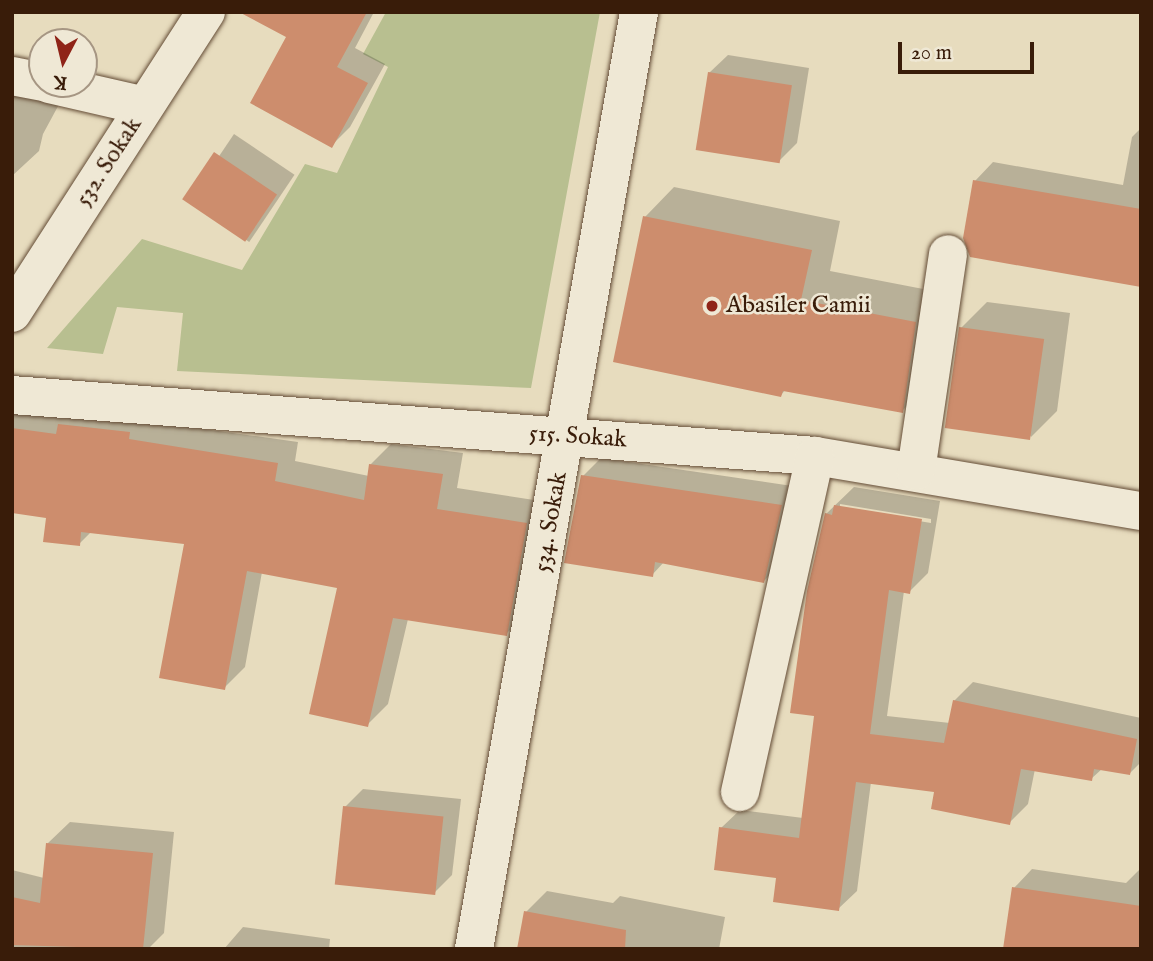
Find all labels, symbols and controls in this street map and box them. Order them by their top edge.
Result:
north arrow [28,28,98,98]
scale bar [901,28,1038,72]
text: 20 m [911,40,952,67]
text: K [52,69,69,95]
street label: 532. Sokak [70,112,148,212]
place label: Abasiler Camii [726,292,871,320]
marker: Abasiler Camii [704,298,720,314]
street label: 515. Sokak [528,419,628,455]
street label: 534. Sokak [528,469,574,575]

